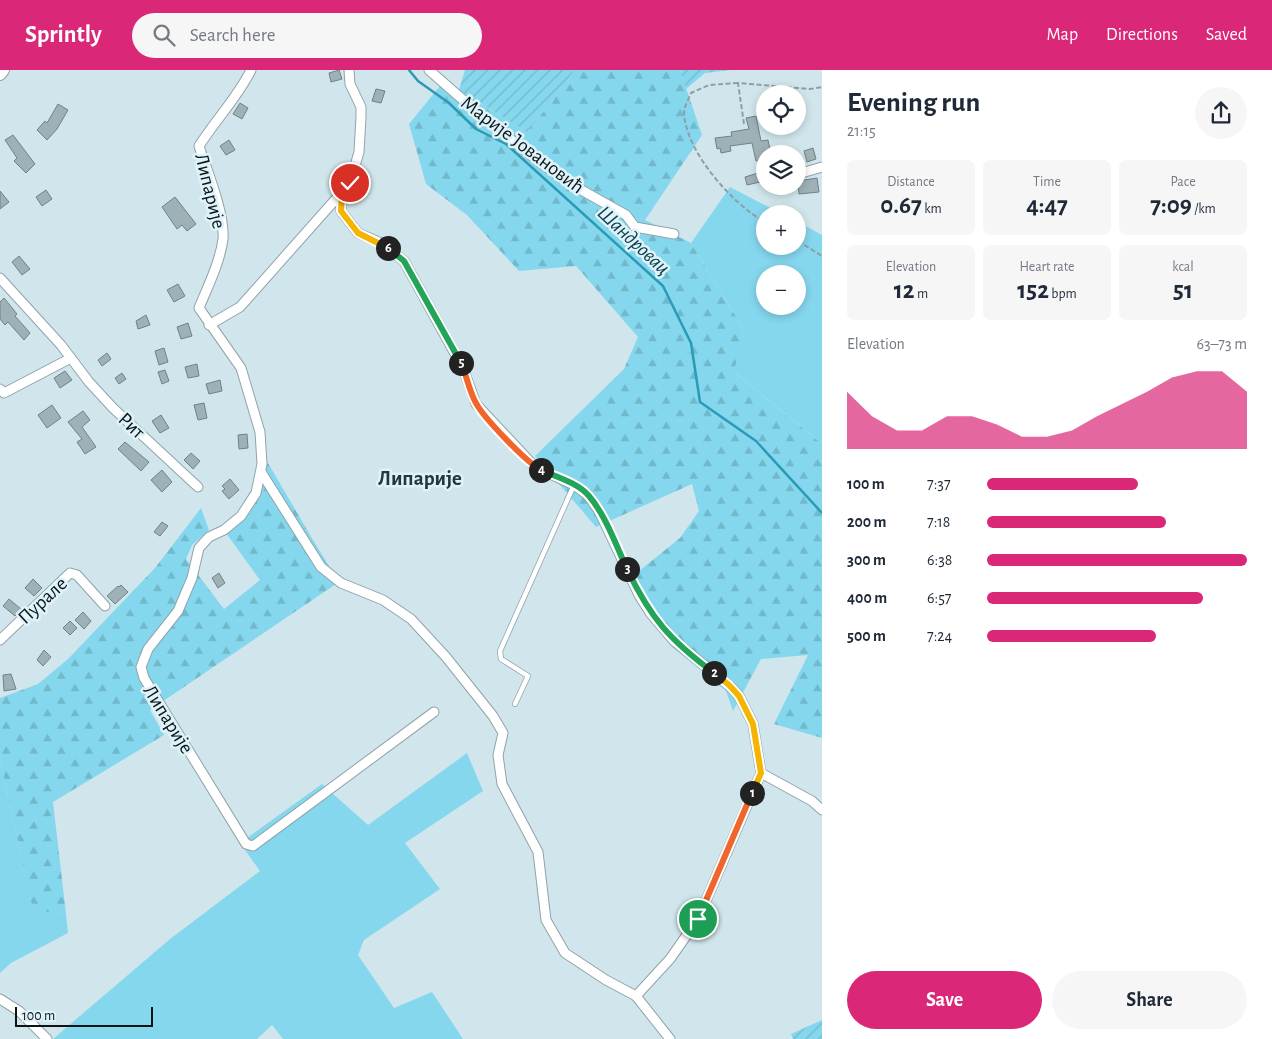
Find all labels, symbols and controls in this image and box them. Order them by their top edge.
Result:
search box [132,13,482,58]
icon: search [150,21,178,49]
text: Sprintly [25,23,102,47]
text: Search here [190,26,276,45]
text: Map [1047,26,1078,44]
text: Directions [1106,26,1178,44]
text: Saved [1206,26,1247,44]
map controls [756,85,806,315]
button: locate [756,85,806,135]
button: share [1195,87,1247,139]
text: Evening run [847,89,980,117]
street label: Марије Јовановић [457,92,588,197]
text: 21:15 [847,123,876,139]
button: layers [756,145,806,195]
street label: Липарије [191,151,229,231]
pin [329,162,371,204]
icon: check [336,169,364,197]
text: Distance [887,175,935,189]
text: Time [1033,175,1061,189]
text: Pace [1170,175,1196,189]
text: 0.67 [880,193,922,218]
text: 4:47 [1026,193,1068,218]
text: 7:09 [1150,193,1192,218]
water label: Шандровац [593,202,674,280]
text: km [922,202,942,216]
text: /km [1192,202,1216,216]
button: + [756,205,806,255]
pin: 6 [376,236,400,260]
text: 6 [385,241,392,255]
text: Elevation [886,260,936,274]
text: Heart rate [1020,260,1074,274]
text: kcal [1172,260,1194,274]
button: − [756,265,806,315]
text: 12 [894,278,915,303]
text: 152 [1017,278,1049,303]
text: 51 [1173,278,1193,303]
text: m [915,287,928,301]
text: bpm [1049,287,1077,301]
text: Elevation [847,336,905,352]
text: 63–73 m [1197,336,1247,352]
pin: 5 [448,350,474,376]
text: 5 [458,356,465,370]
street label: Рит [114,409,149,443]
pin: 4 [528,458,554,482]
text: 4 [538,463,545,477]
district label: Липарије [378,468,462,489]
text: 100 m [847,476,885,492]
text: 7:37 [927,476,951,492]
text: 200 m [847,514,887,530]
text: 7:18 [927,514,950,530]
text: 300 m [847,552,886,568]
text: 6:38 [927,552,952,568]
pin: 3 [614,556,640,582]
text: 3 [624,562,631,576]
street label: Пурале [14,573,71,628]
text: 400 m [847,590,887,606]
text: 6:57 [927,590,952,606]
text: 500 m [847,628,886,644]
text: 7:24 [927,628,952,644]
pin: 2 [702,660,726,686]
text: 2 [711,666,718,680]
street label: Липарије [139,682,197,757]
pin: 1 [740,780,764,806]
text: 1 [750,786,755,800]
pin [677,898,719,940]
icon: arrive [684,905,712,933]
button: Save [847,971,1042,1029]
button: Share [1052,971,1247,1029]
scale bar [15,1004,152,1027]
text: 100 m [22,1009,55,1023]

